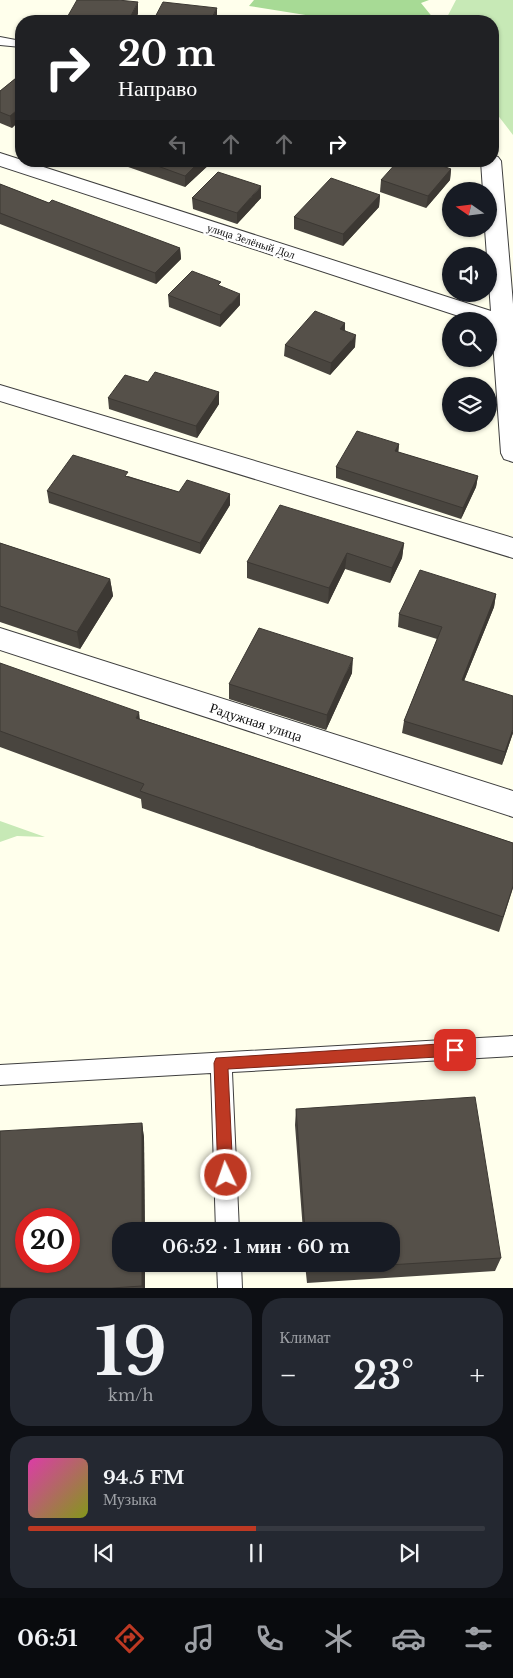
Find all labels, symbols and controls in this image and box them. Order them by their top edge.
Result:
text: 20 m [118,32,215,75]
icon: right [35,35,100,100]
text: Направо [118,75,197,102]
icon: left [164,130,192,158]
icon: ahead [217,130,245,158]
icon: ahead [270,130,298,158]
icon: right [323,130,351,158]
north arrow [442,182,498,238]
map controls [442,182,497,432]
street label: улица Зелёный Дол [205,220,297,262]
button: sound [442,247,497,302]
button: search [442,312,497,367]
button: layers [442,377,497,432]
street label: Радужная улица [207,699,305,746]
pin [434,1029,476,1071]
icon: arrive [441,1036,469,1064]
position arrow [199,1148,251,1200]
speed limit sign: 20 [15,1208,80,1273]
text: 06:52 · 1 мин · 60 m [162,1235,350,1258]
text: 19 [95,1312,167,1393]
text: Климат [280,1327,330,1347]
text: 23° [353,1352,414,1399]
text: − [280,1358,297,1393]
text: + [470,1358,485,1393]
text: km/h [108,1385,153,1405]
text: 94.5 FM [103,1466,185,1489]
text: Музыка [103,1489,157,1509]
icon: previous [90,1539,118,1567]
icon: pause [242,1539,270,1567]
icon: next [395,1539,423,1567]
icon: directions [112,1621,147,1656]
icon: music [182,1621,217,1656]
icon: phone [252,1621,287,1656]
icon: climate [321,1621,356,1656]
icon: car [391,1621,426,1656]
icon: filters [461,1621,496,1656]
text: 06:51 [17,1625,78,1652]

